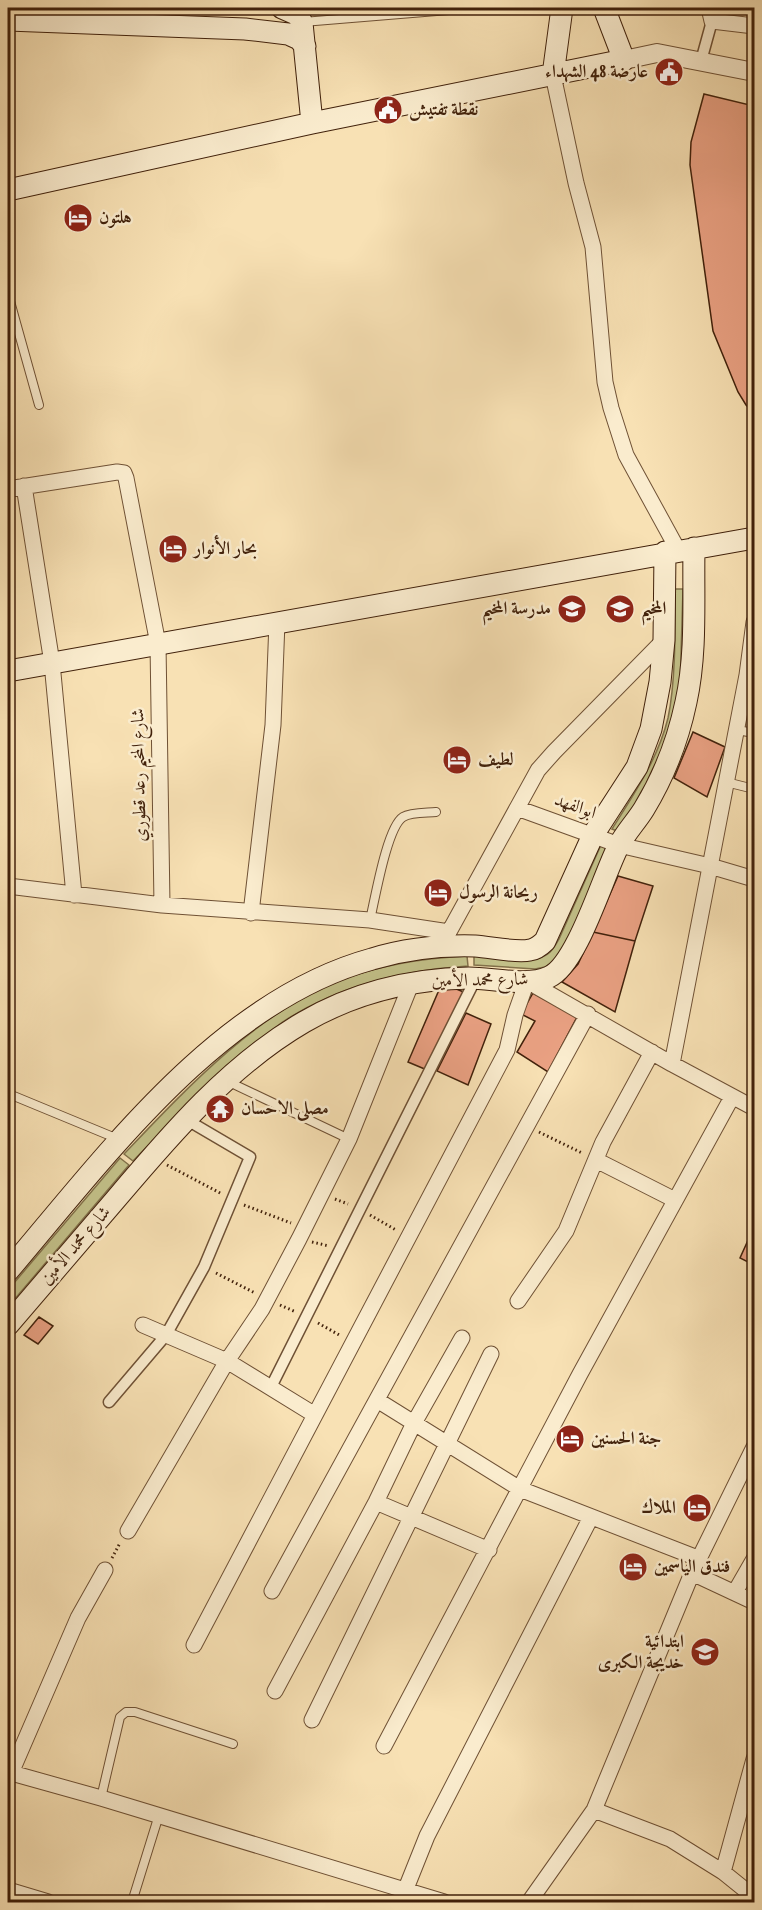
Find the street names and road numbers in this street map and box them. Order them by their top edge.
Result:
street label: شارع المخيم رعد قطوري [127,708,158,842]
street label: ابوالفهد [551,789,599,825]
street label: شارع محمد الأمين [431,966,529,995]
street label: شارع محمد الأمين [33,1200,118,1291]

